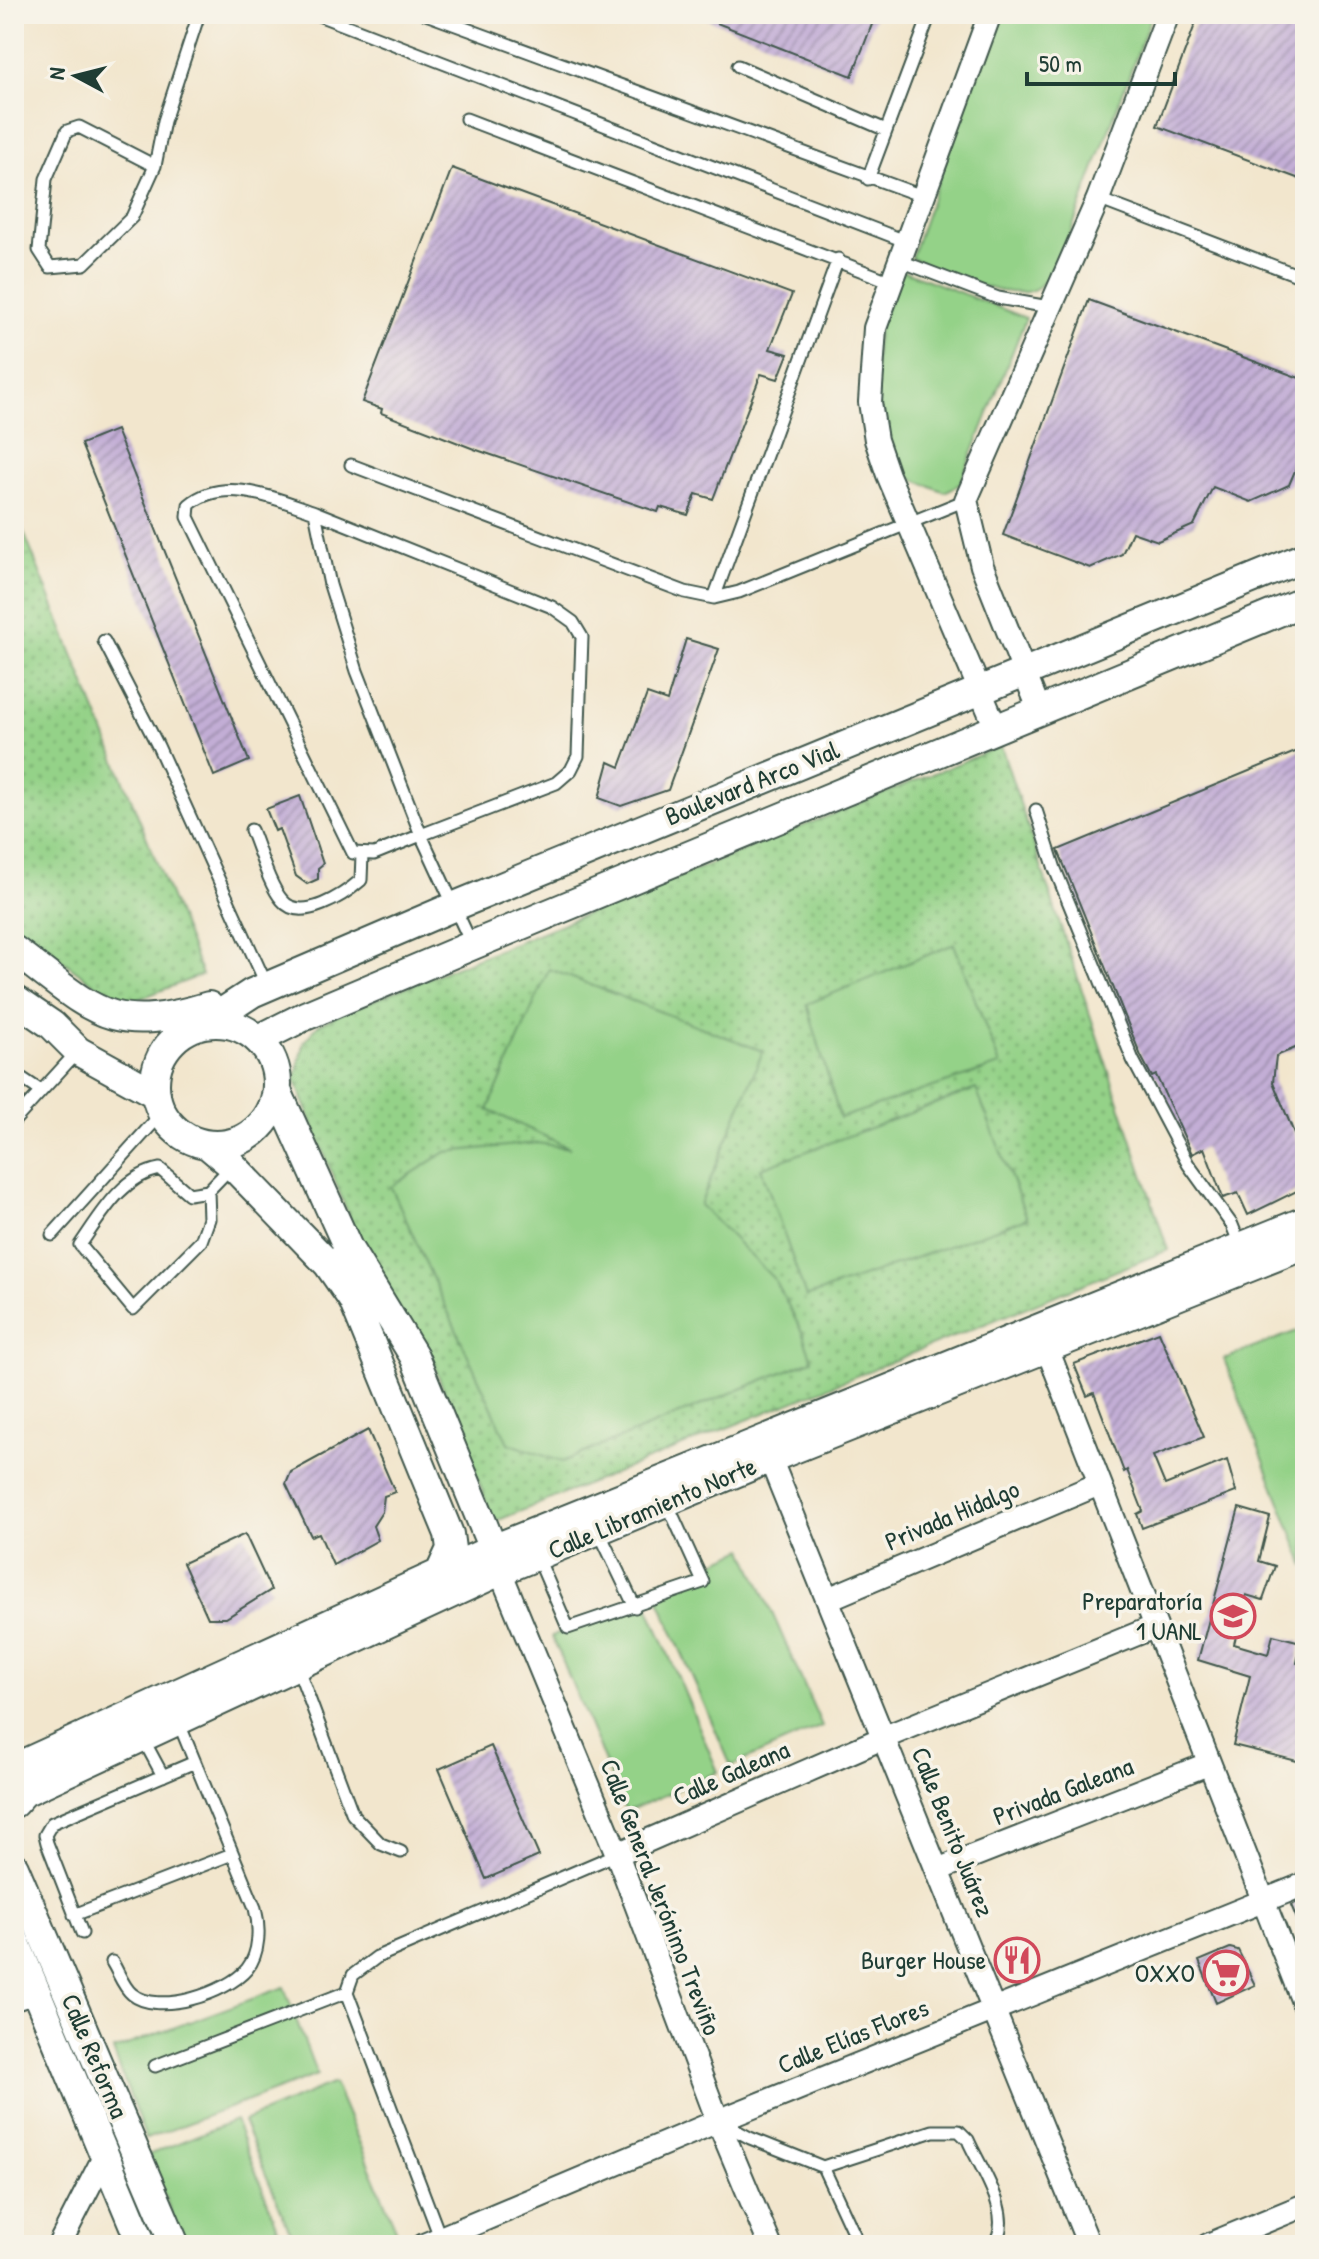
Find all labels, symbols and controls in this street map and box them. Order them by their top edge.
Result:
north arrow [36,36,116,116]
scale bar [1027,36,1175,86]
text: 50 m [1039,47,1082,79]
text: N [41,66,72,81]
street label: Boulevard Arco Vial [660,732,844,833]
street label: Calle Libramiento Norte [542,1448,761,1567]
street label: Privada Hidalgo [879,1471,1024,1558]
place label: Preparatoría 1 UANL [1082,1583,1202,1648]
school or university icon: Preparatoría 1 UANL [1209,1592,1257,1640]
street label: Calle Galeana [667,1731,795,1814]
street label: Calle Benito Juárez [903,1742,1003,1922]
street label: Privada Galeana [988,1748,1138,1833]
street label: Calle General Jerónimo Treviño [593,1754,730,2040]
restaurant icon: Burger House [993,1936,1041,1984]
place label: Burger House [861,1942,986,1977]
supermarket icon: OXXO [1202,1949,1250,1997]
place label: OXXO [1135,1955,1195,1990]
street label: Calle Reforma [54,1988,137,2123]
street label: Calle Elías Flores [772,1989,933,2082]

